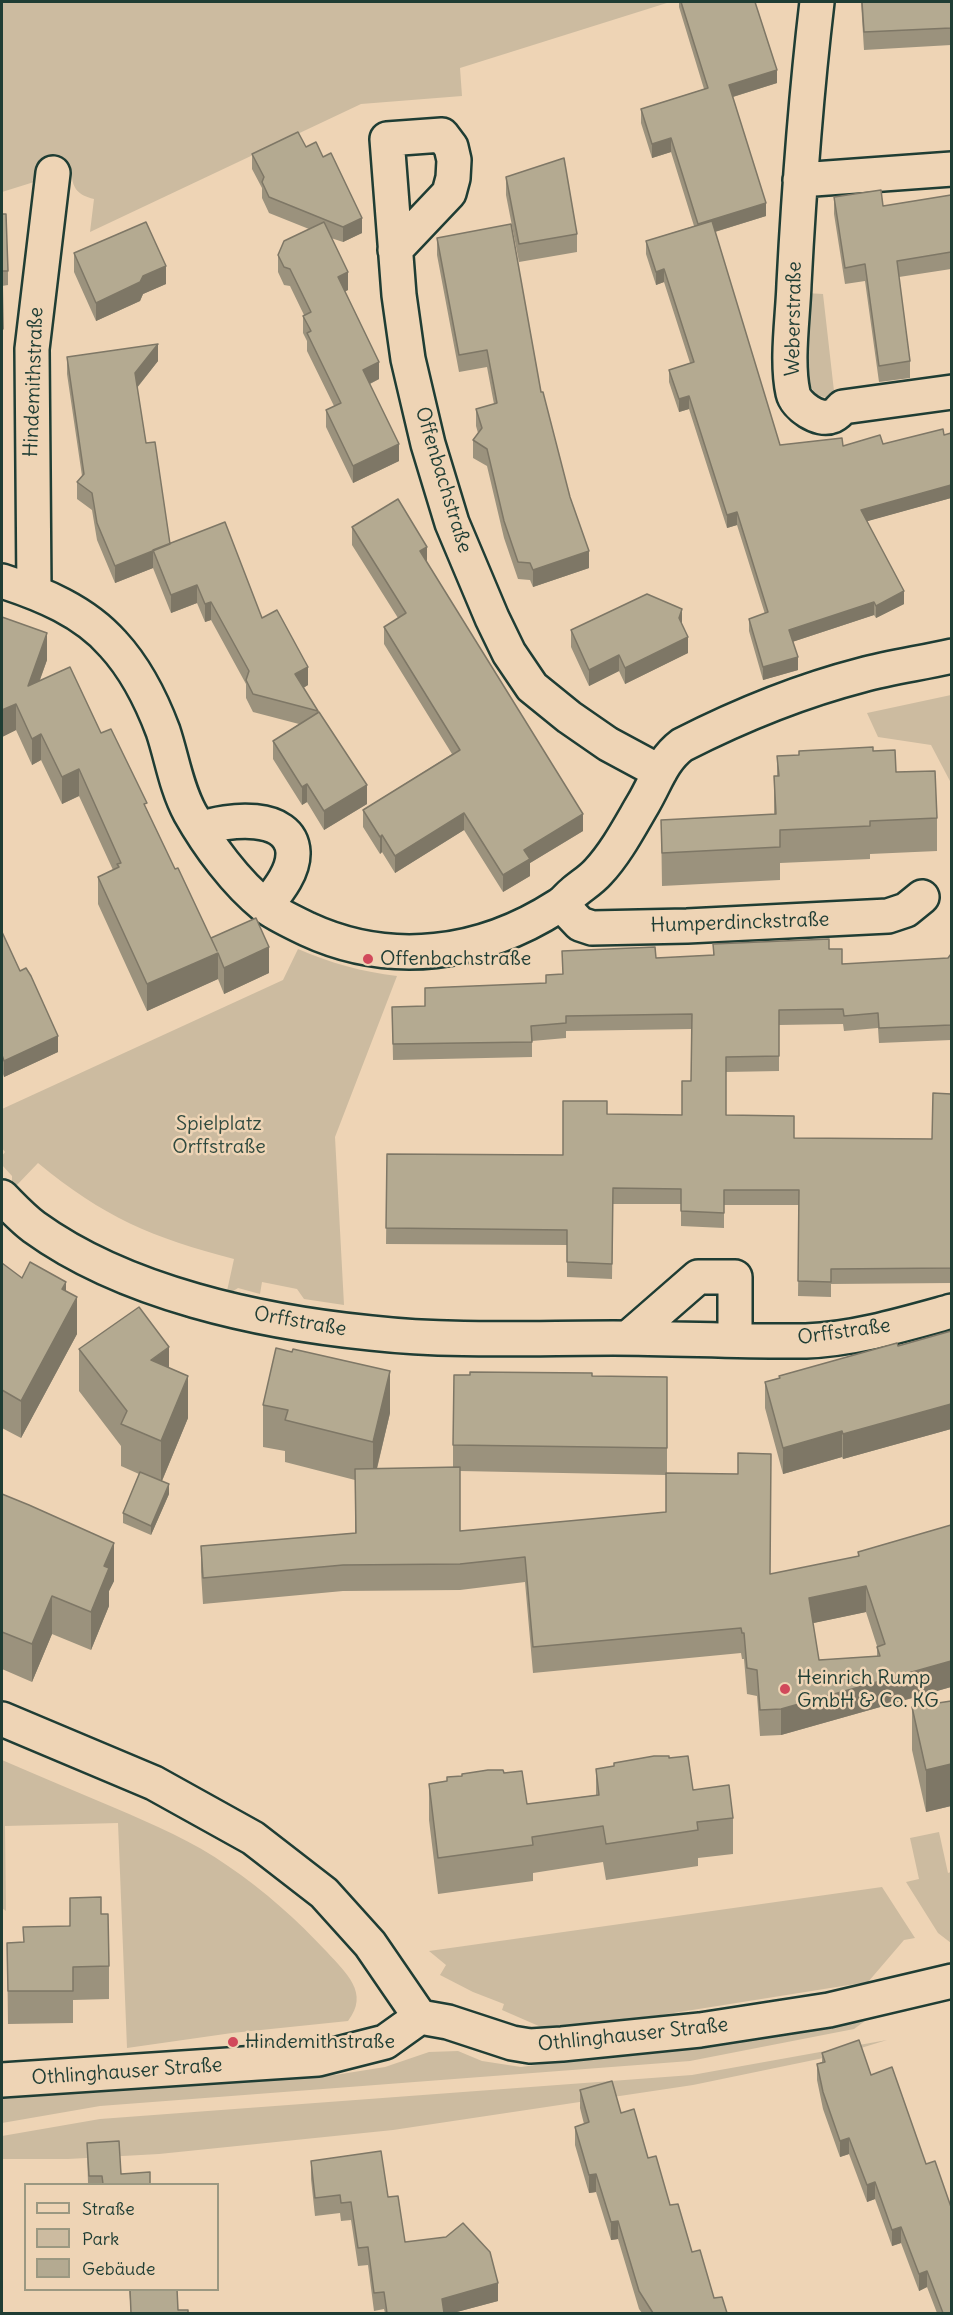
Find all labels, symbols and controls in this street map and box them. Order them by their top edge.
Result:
street label: Weberstraße [781,261,807,377]
street label: Hindemithstraße [19,307,49,457]
street label: Offenbachstraße [409,404,477,556]
street label: Humperdinckstraße [650,908,830,938]
place label: Offenbachstraße [380,947,531,971]
marker: Offenbachstraße [361,952,375,966]
park label: Spielplatz Orffstraße [172,1112,266,1159]
street label: Orffstraße [252,1302,348,1342]
street label: Orffstraße [796,1314,892,1350]
place label: Heinrich Rump GmbH & Co. KG [797,1666,939,1713]
marker: Heinrich Rump GmbH & Co. KG [778,1682,792,1696]
street label: Othlinghauser Straße [537,2013,729,2057]
place label: Hindemithstraße [245,2030,395,2054]
marker: Hindemithstraße [226,2035,240,2049]
street label: Othlinghauser Straße [31,2053,223,2091]
legend [24,2183,219,2291]
text: Straße [82,2197,135,2220]
text: Park [82,2227,119,2250]
text: Gebäude [82,2257,155,2280]

